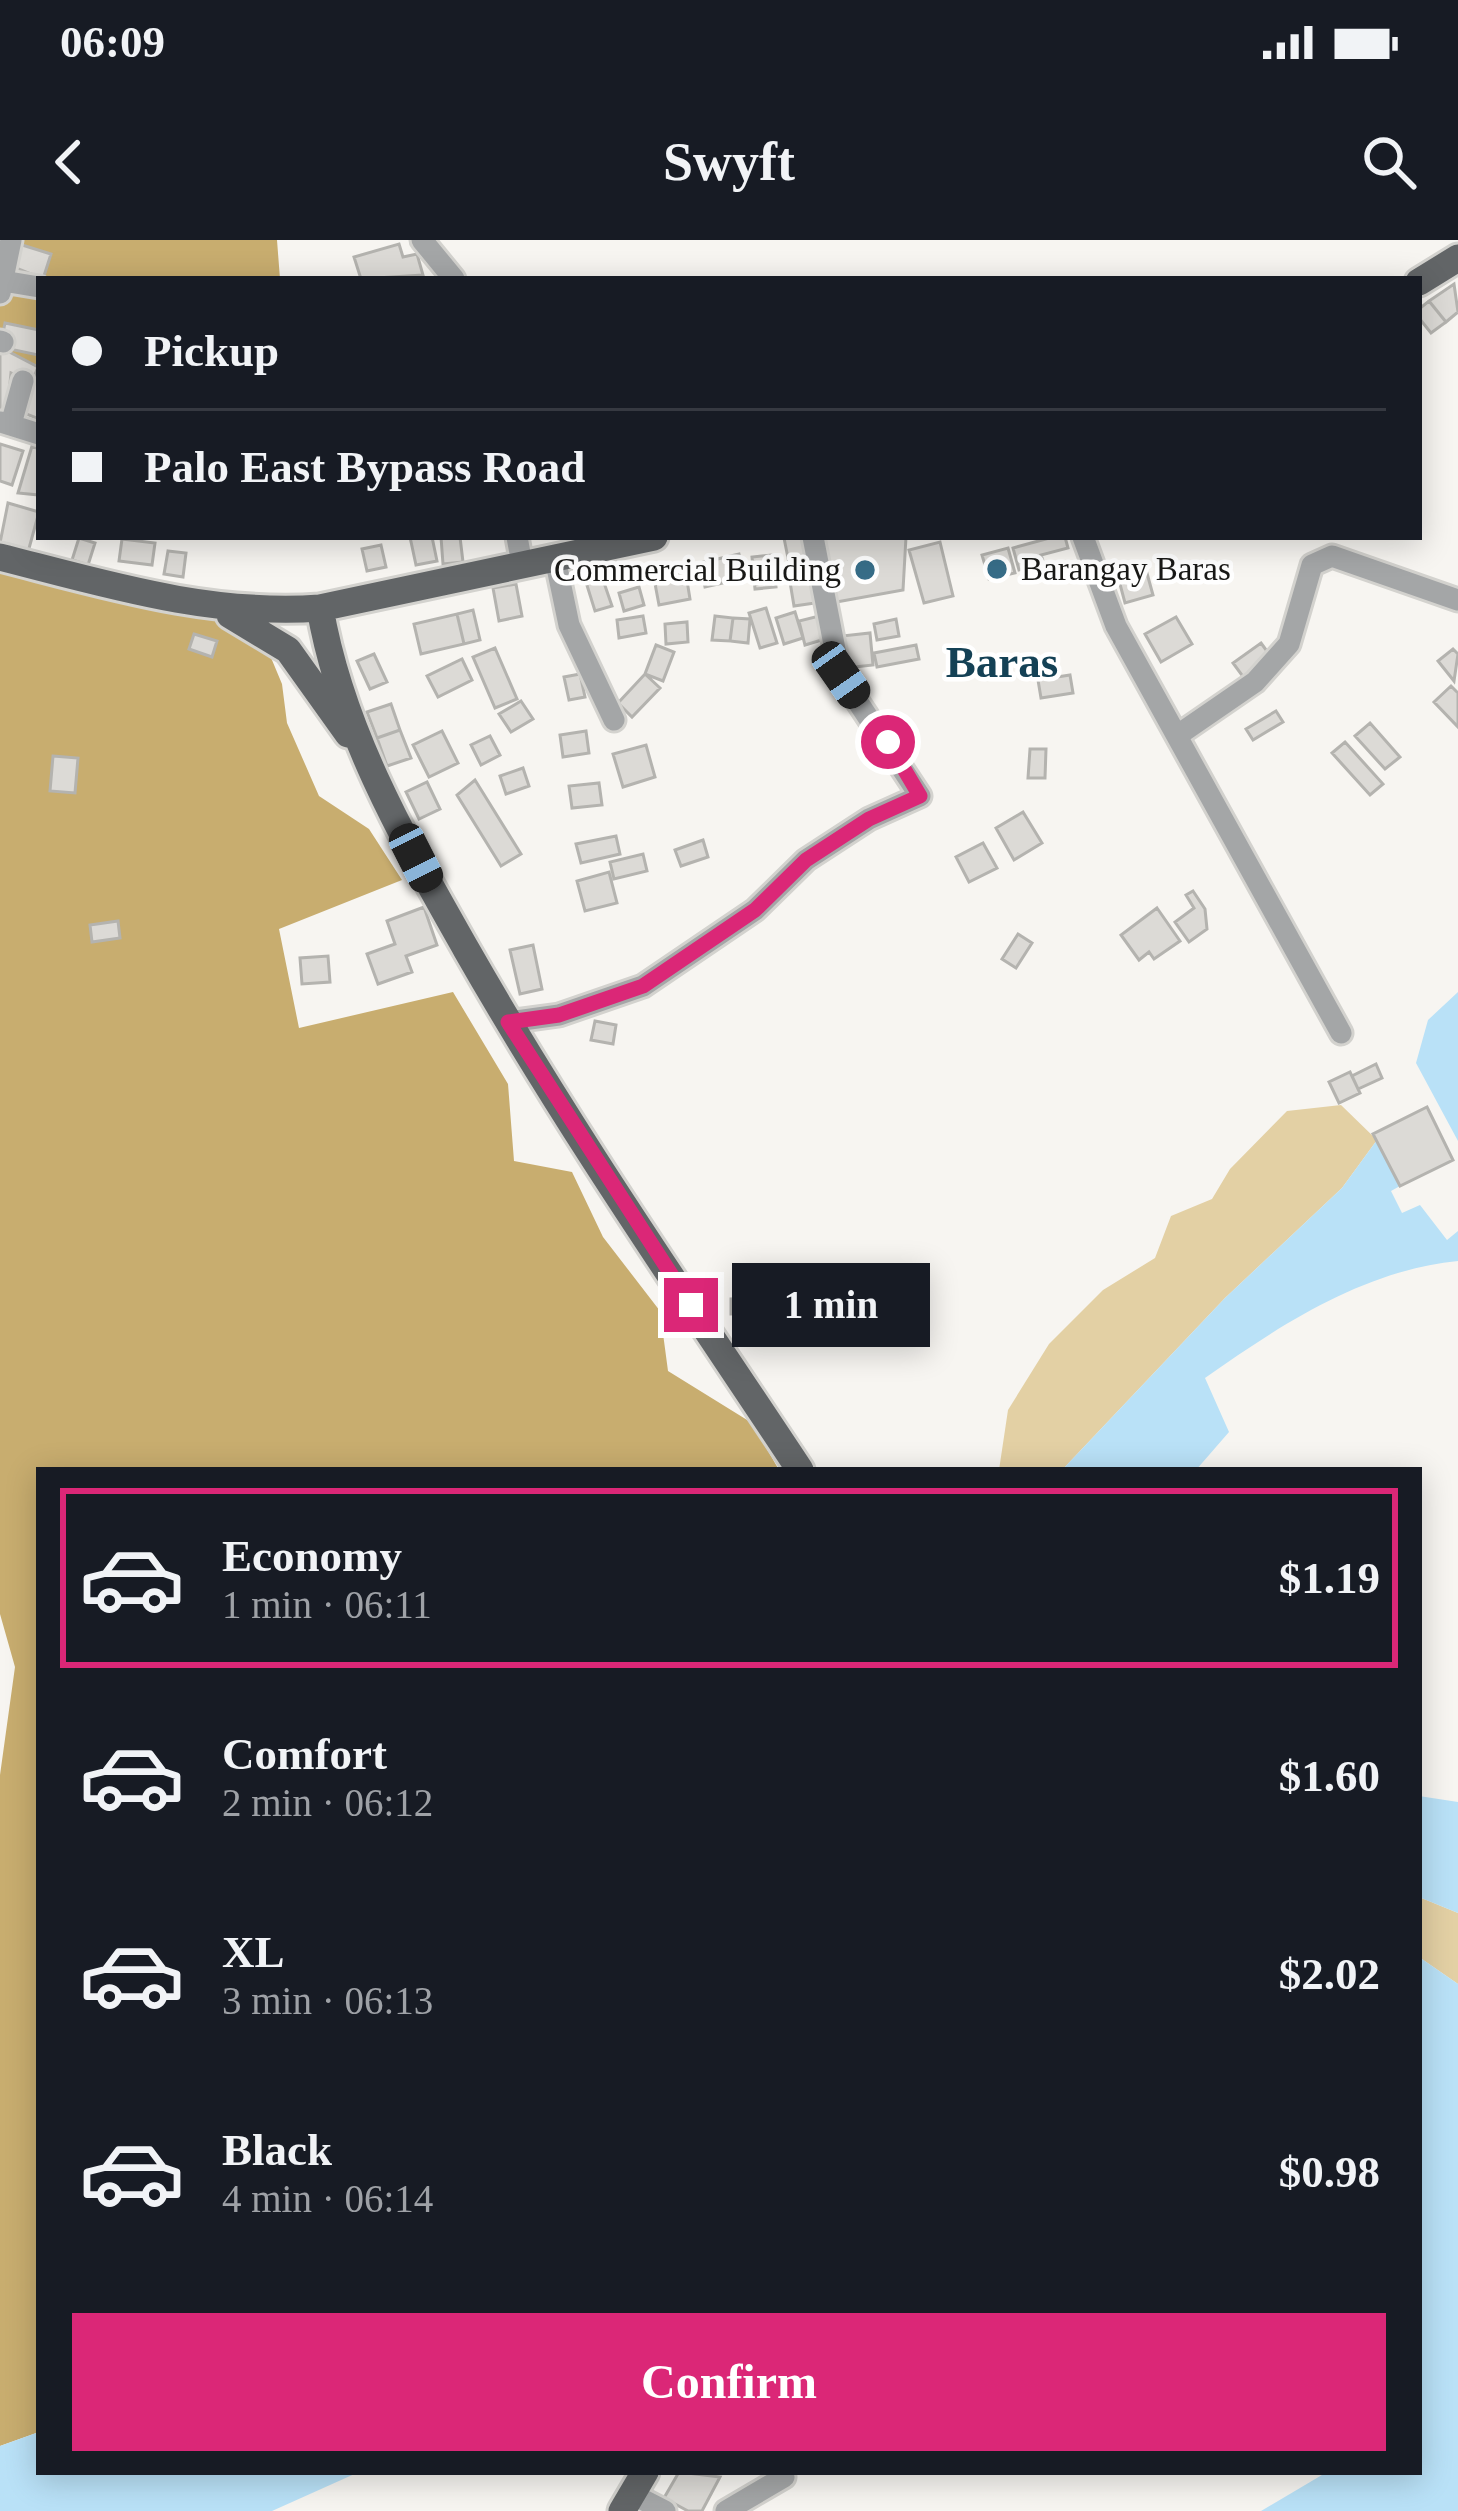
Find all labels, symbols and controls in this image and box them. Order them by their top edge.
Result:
text: 06:09 [60,17,165,67]
icon: back [36,129,102,195]
icon: search [1356,129,1422,195]
text: Swyft [663,132,795,192]
text: Pickup [144,326,279,376]
text: Palo East Bypass Road [144,442,585,492]
place label: Barangay Baras [1021,551,1231,587]
place label: Commercial Building [554,552,841,588]
marker: Barangay Baras [984,556,1010,582]
marker: Commercial Building [852,557,878,583]
car [806,635,876,715]
district label: Baras [946,637,1058,687]
route start [861,715,915,769]
car [384,818,448,898]
callout: 1 min [733,1263,931,1347]
route end [664,1278,718,1332]
text: 1 min [784,1283,878,1326]
icon: car [78,1524,186,1632]
text: Economy [222,1531,402,1581]
text: $1.19 [1279,1553,1380,1603]
text: 1 min · 06:11 [222,1583,432,1626]
icon: car [78,1722,186,1830]
text: Comfort [222,1729,387,1779]
text: $1.60 [1279,1751,1380,1801]
text: 2 min · 06:12 [222,1781,433,1824]
icon: car [78,1920,186,2028]
text: XL [222,1927,285,1977]
text: $2.02 [1279,1949,1380,1999]
text: 3 min · 06:13 [222,1979,433,2022]
icon: car [78,2118,186,2226]
text: Black [222,2125,332,2175]
text: $0.98 [1279,2147,1380,2197]
text: 4 min · 06:14 [222,2177,433,2220]
button: Confirm [72,2313,1386,2451]

